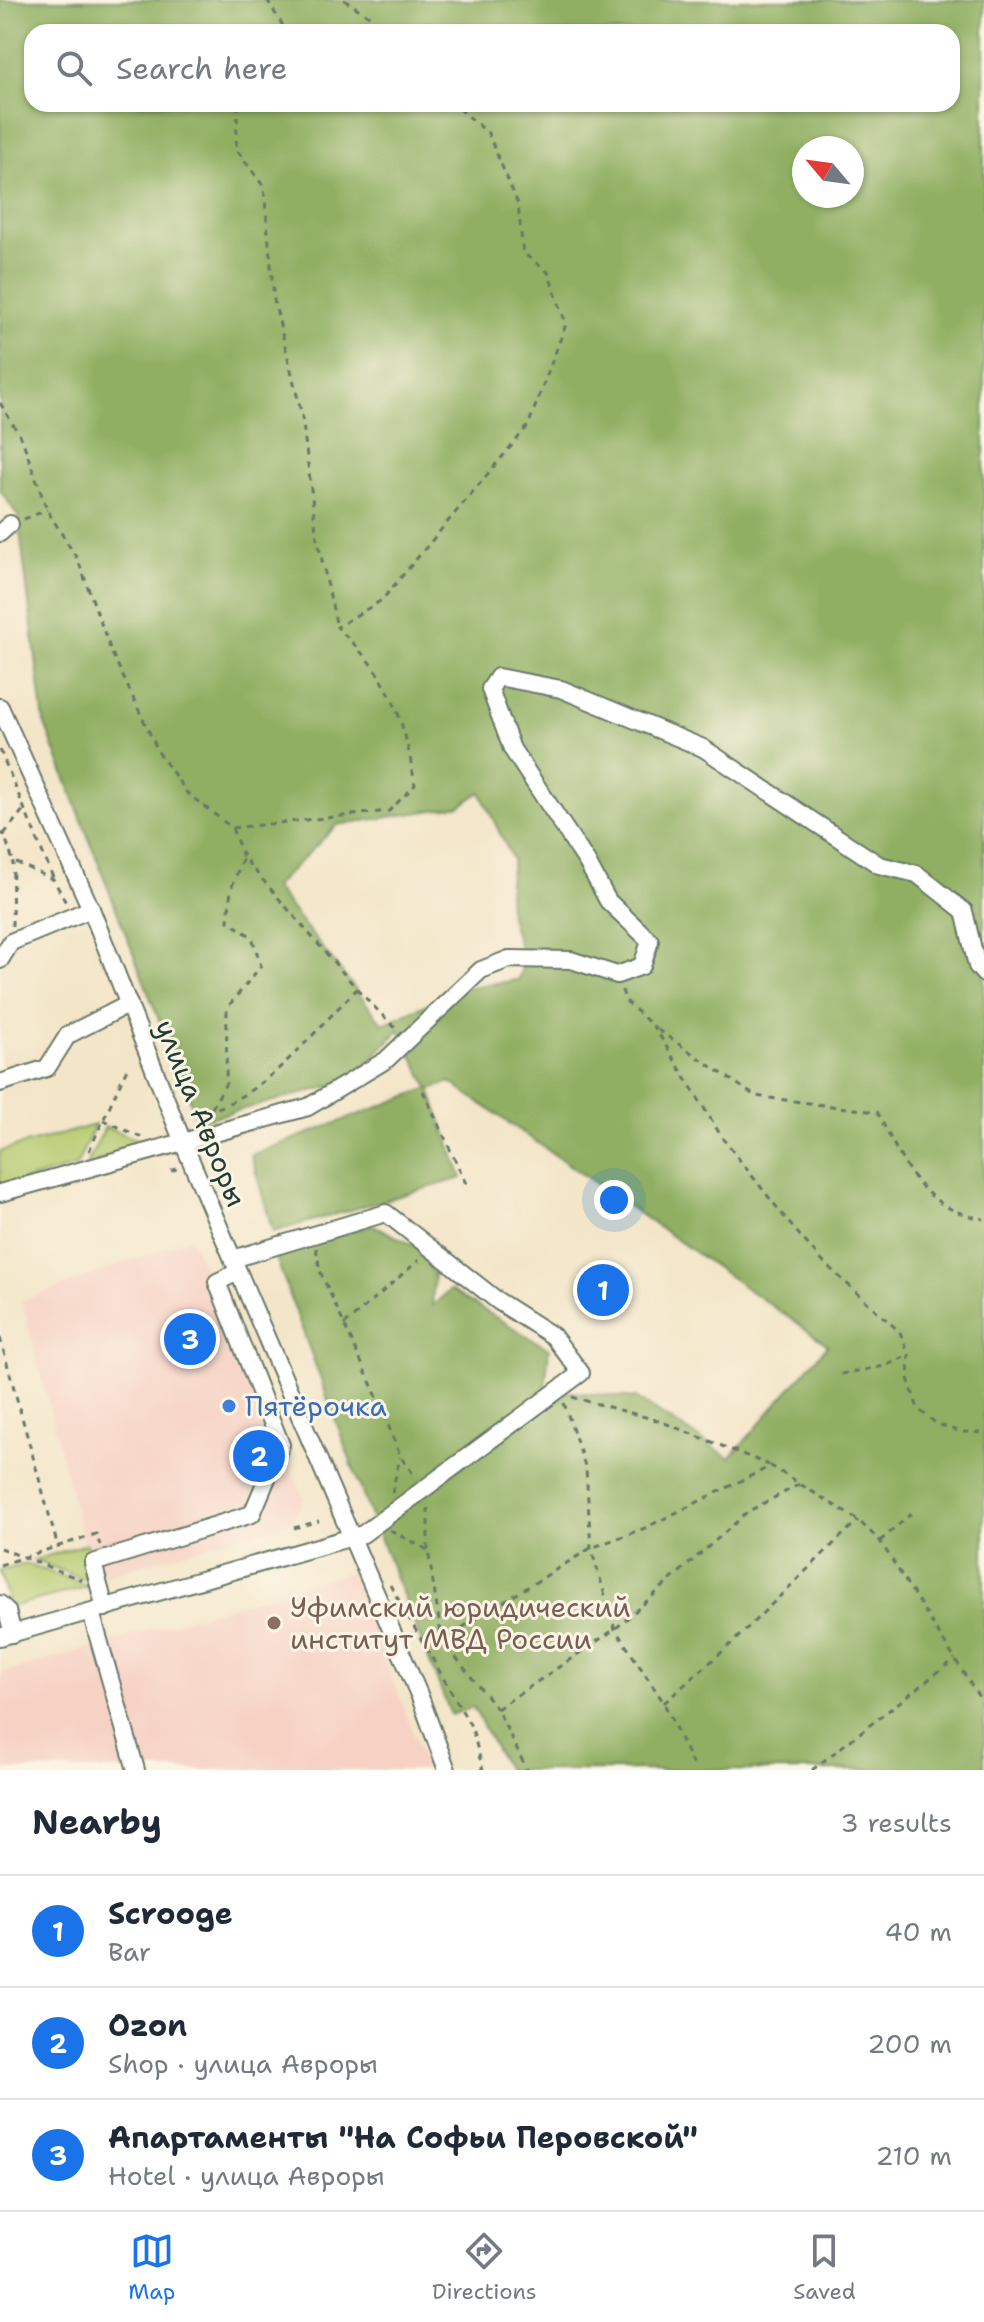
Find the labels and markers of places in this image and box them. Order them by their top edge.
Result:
pin: 1 [577,1260,629,1320]
pin: 3 [164,1309,216,1369]
place label: Пятёрочка [245,1387,387,1425]
marker: Пятёрочка [220,1397,238,1415]
pin: 2 [233,1426,285,1486]
place label: Уфимский юридический институт МВД России [290,1588,631,1658]
marker: Уфимский юридический институт МВД России [265,1614,283,1632]

